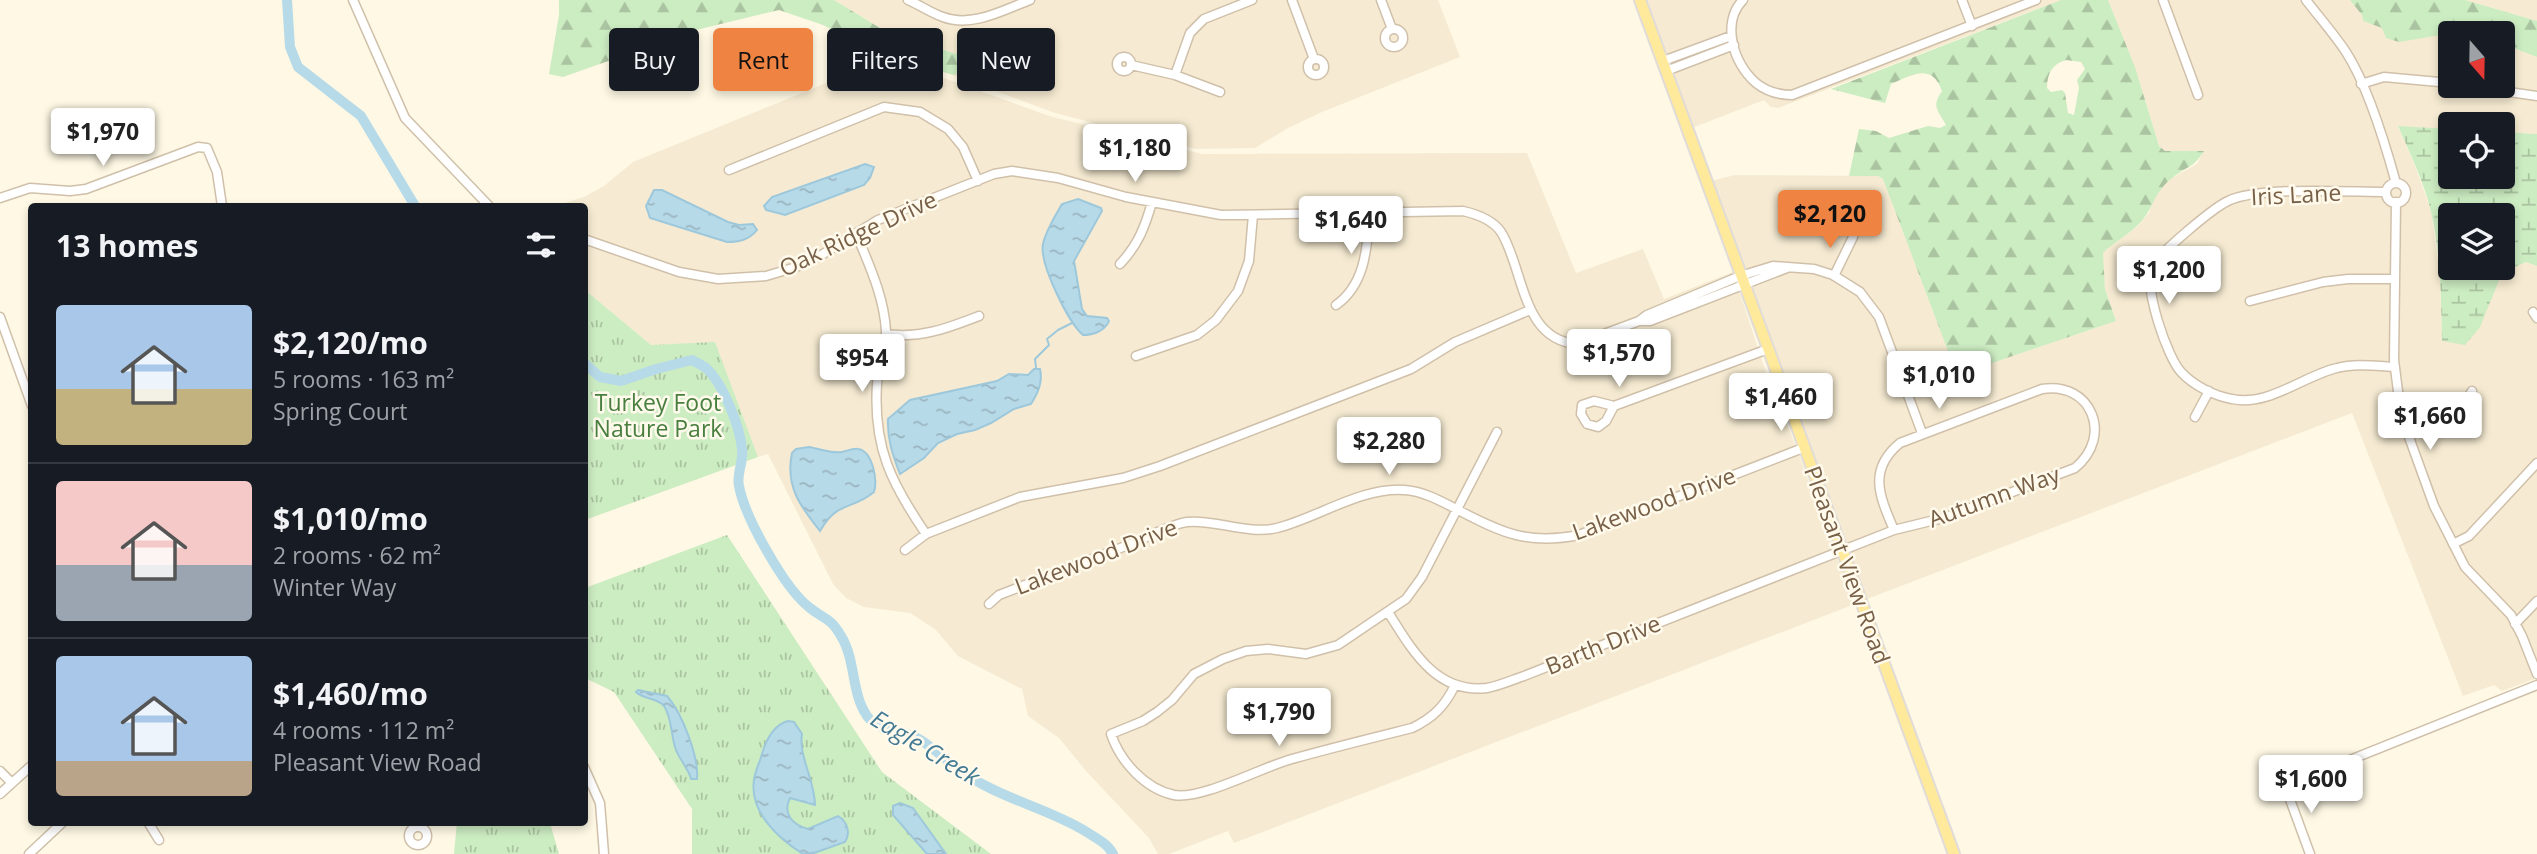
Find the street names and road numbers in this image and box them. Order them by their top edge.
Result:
street label: Iris Lane [2250,176,2342,212]
street label: Oak Ridge Drive [774,183,942,284]
street label: Autumn Way [1923,457,2064,535]
street label: Lakewood Drive [1568,459,1740,547]
street label: Pleasant View Road [1797,461,1899,668]
street label: Lakewood Drive [1010,510,1181,602]
street label: Barth Drive [1540,606,1665,682]

